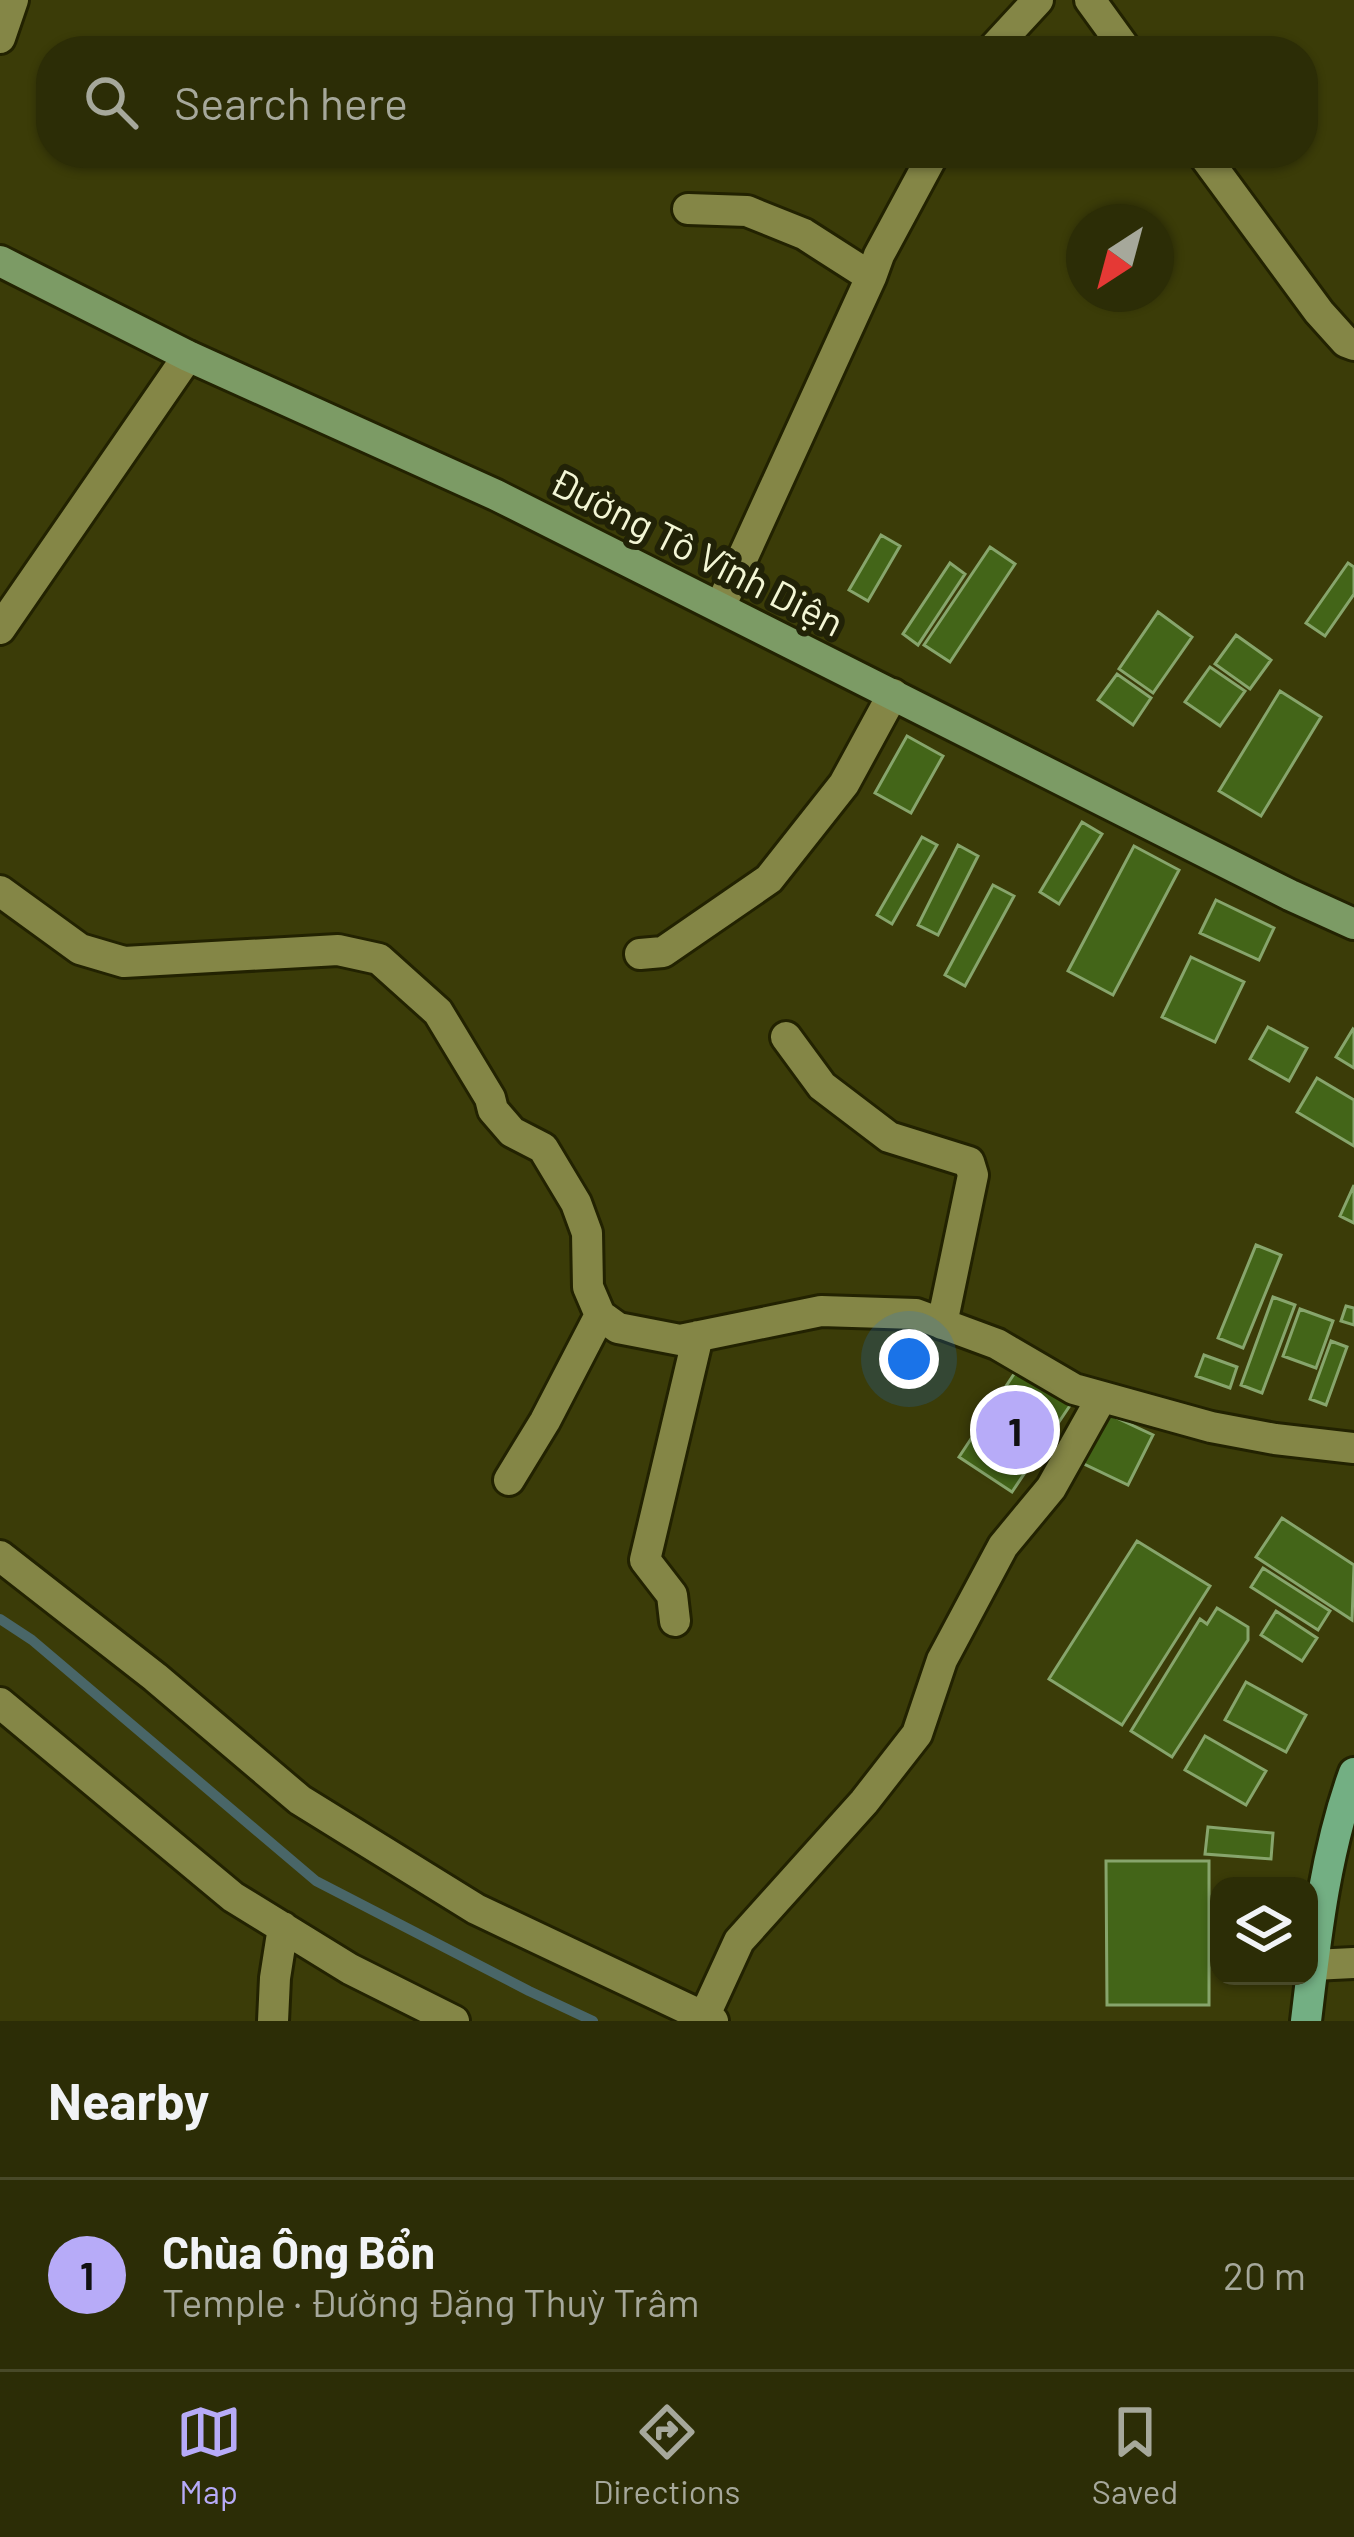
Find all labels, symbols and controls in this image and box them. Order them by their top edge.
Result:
search box [36,36,1318,168]
icon: search [78,69,144,135]
text: Search here [174,75,408,129]
north arrow [1066,204,1174,312]
street label: Đường Tô Vĩnh Diện [543,456,852,645]
your location [879,1329,939,1389]
pin: 1 [976,1385,1054,1475]
map controls [1210,1877,1318,1985]
button: layers [1210,1877,1318,1985]
text: Nearby [48,2069,209,2130]
text: Chùa Ông Bổn [162,2224,435,2278]
text: 1 [80,2251,94,2298]
text: 20 m [1223,2251,1306,2298]
text: Temple · Đường Đặng Thuỳ Trâm [162,2278,700,2325]
tab: Map [176,2399,242,2511]
tab: Directions [593,2399,740,2511]
tab: Saved [1092,2399,1178,2511]

